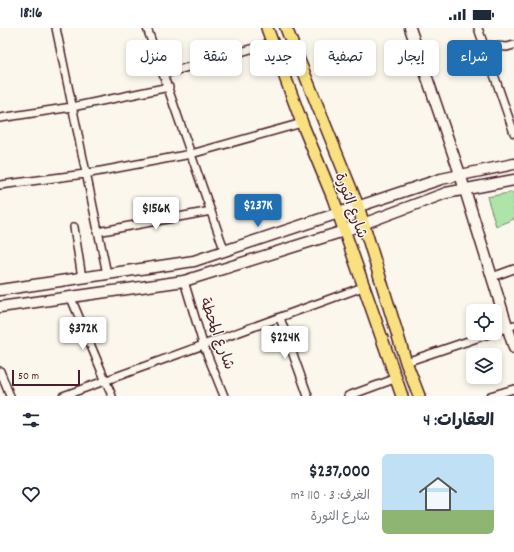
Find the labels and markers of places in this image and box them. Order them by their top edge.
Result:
pin: $237K [230,194,286,228]
pin: $156K [128,197,184,231]
pin: $372K [55,317,111,351]
pin: $224K [257,326,313,360]

